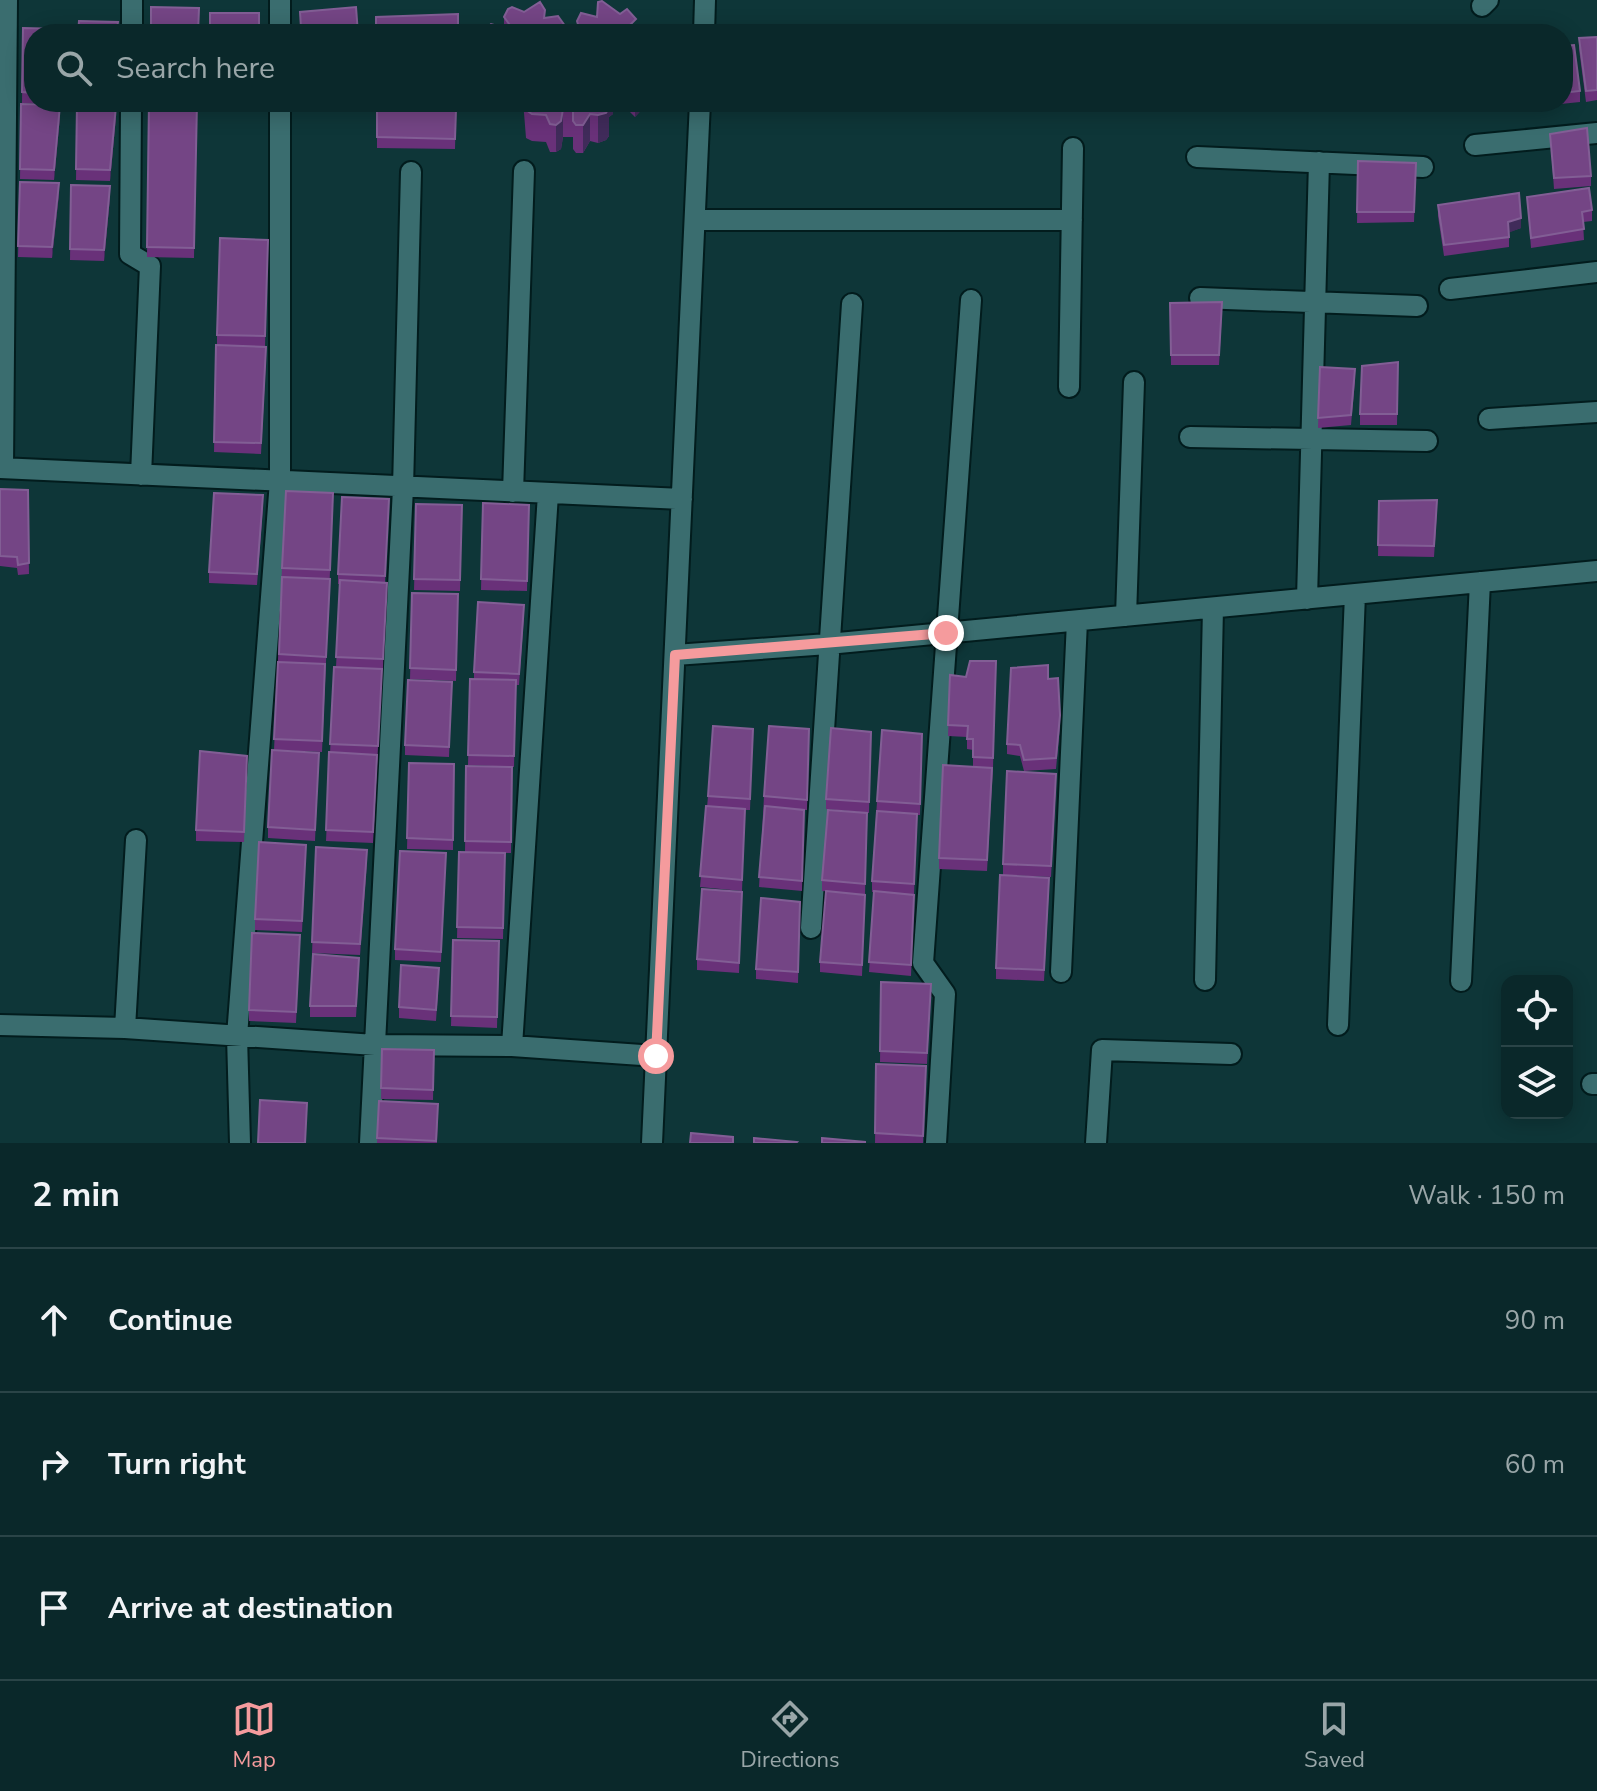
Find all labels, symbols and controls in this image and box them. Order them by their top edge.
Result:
search box [24,24,1573,112]
icon: search [52,46,96,90]
text: Search here [116,48,275,89]
route end [928,615,964,651]
map controls [1501,975,1573,1119]
button: locate [1501,975,1573,1047]
route start [638,1038,674,1074]
button: layers [1501,1047,1573,1119]
text: 2 min [32,1172,120,1218]
text: Walk · 150 m [1408,1178,1565,1213]
icon: ahead [32,1298,76,1342]
text: Continue [108,1300,233,1341]
text: 90 m [1505,1303,1565,1338]
icon: right [32,1442,76,1486]
text: Turn right [108,1444,246,1485]
text: 60 m [1505,1447,1565,1482]
icon: arrive [32,1586,76,1630]
text: Arrive at destination [108,1588,393,1629]
tab: Map [232,1697,276,1775]
tab: Directions [741,1697,840,1775]
tab: Saved [1304,1697,1365,1775]

